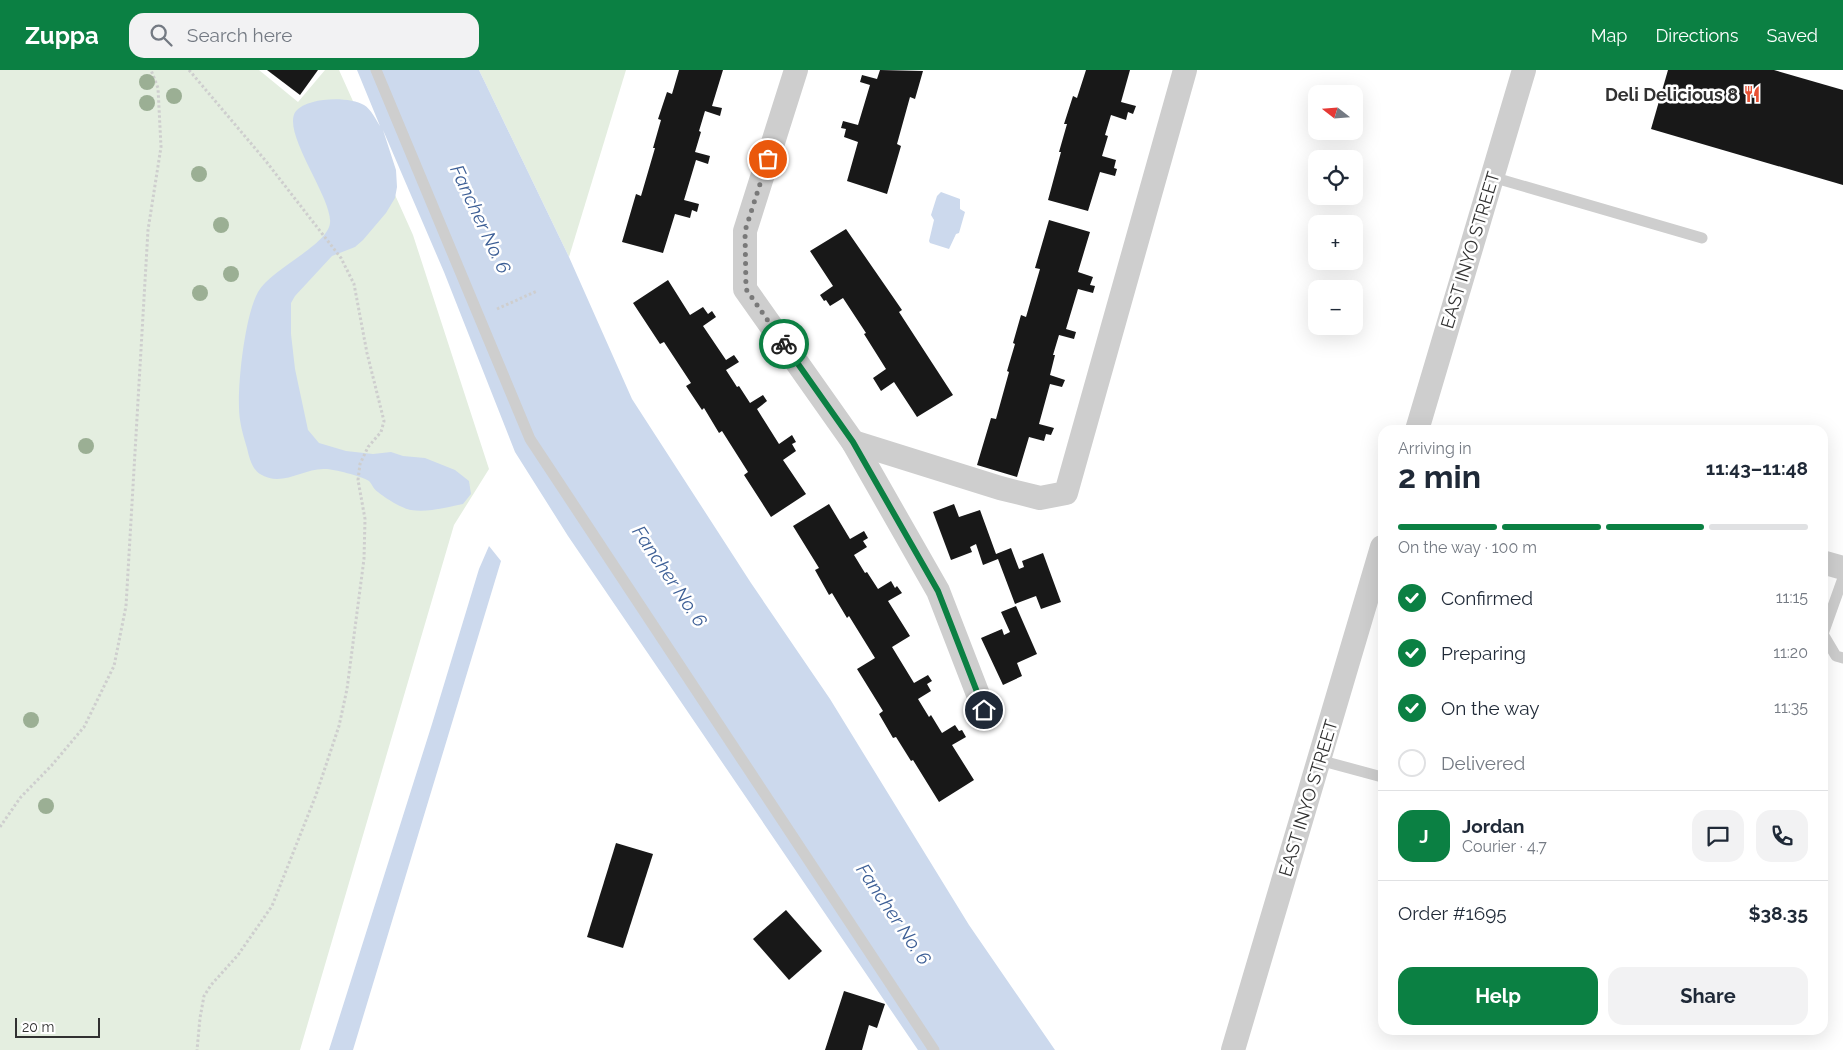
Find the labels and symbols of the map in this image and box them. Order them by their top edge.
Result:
place label: Deli Delicious 8 [1605,84,1738,105]
restaurant icon: Deli Delicious 8 [1742,84,1762,104]
north arrow [1308,85,1362,140]
pin [747,138,789,180]
water label: Fancher No. 6 [446,161,516,277]
street label: EAST INYO STREET [1436,169,1504,331]
courier [759,319,809,369]
water label: Fancher No. 6 [628,521,712,631]
pin [963,689,1005,731]
street label: EAST INYO STREET [1274,717,1342,879]
water label: Fancher No. 6 [852,859,936,969]
scale bar [15,1015,100,1038]

